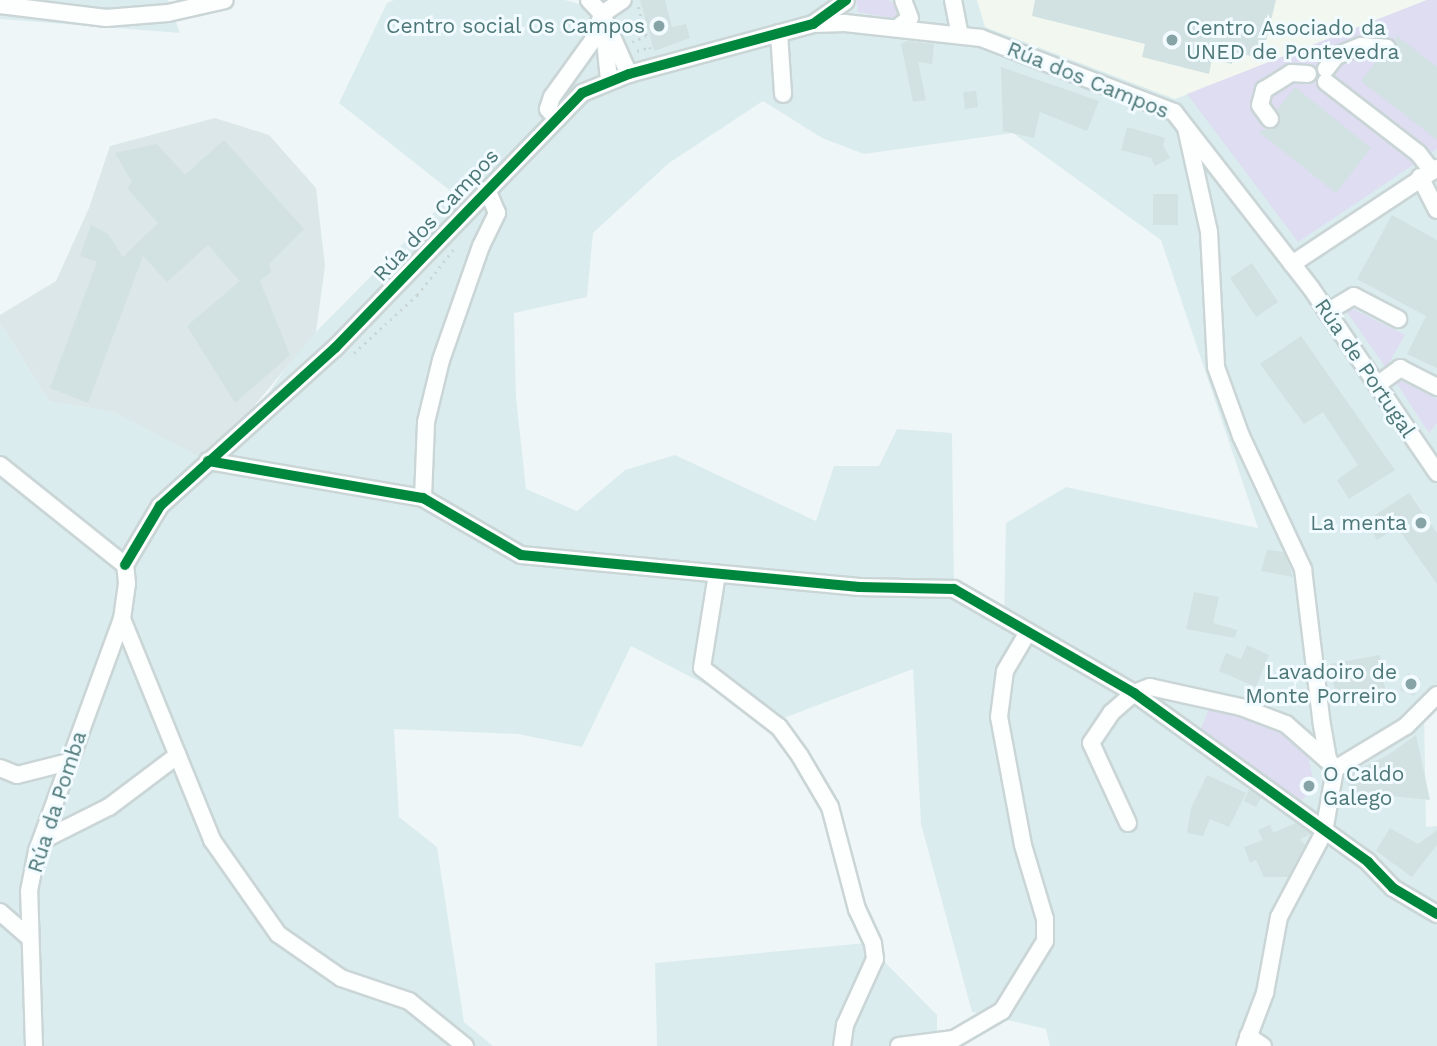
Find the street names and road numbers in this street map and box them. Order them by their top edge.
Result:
street label: Rúa dos Campos [1003,36,1173,124]
street label: Rúa dos Campos [368,143,504,287]
street label: Rúa de Portugal [1309,294,1421,442]
street label: Rúa da Pomba [22,728,92,876]

